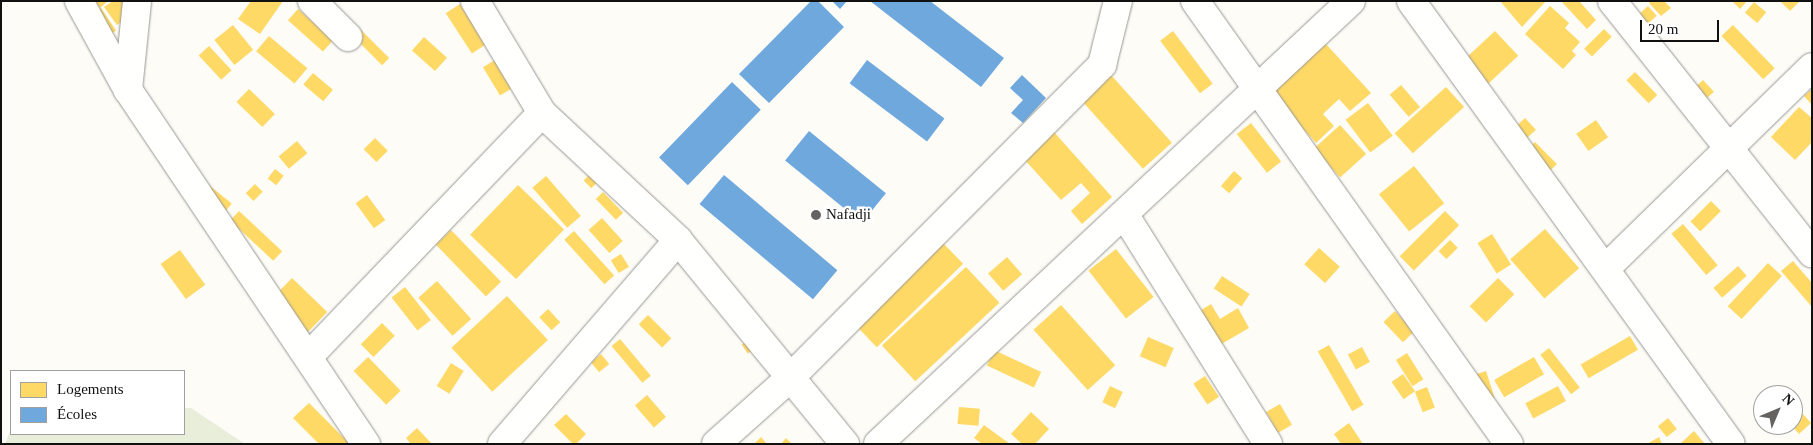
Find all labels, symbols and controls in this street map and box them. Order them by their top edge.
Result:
scale bar [1643,10,1722,42]
text: 20 m [1648,21,1678,37]
place label: Nafadji [826,206,871,224]
marker: Nafadji [810,209,822,221]
legend [10,370,185,435]
text: Logements [57,381,124,397]
north arrow [1753,385,1803,435]
text: N [1779,391,1797,409]
text: Écoles [57,406,97,422]

